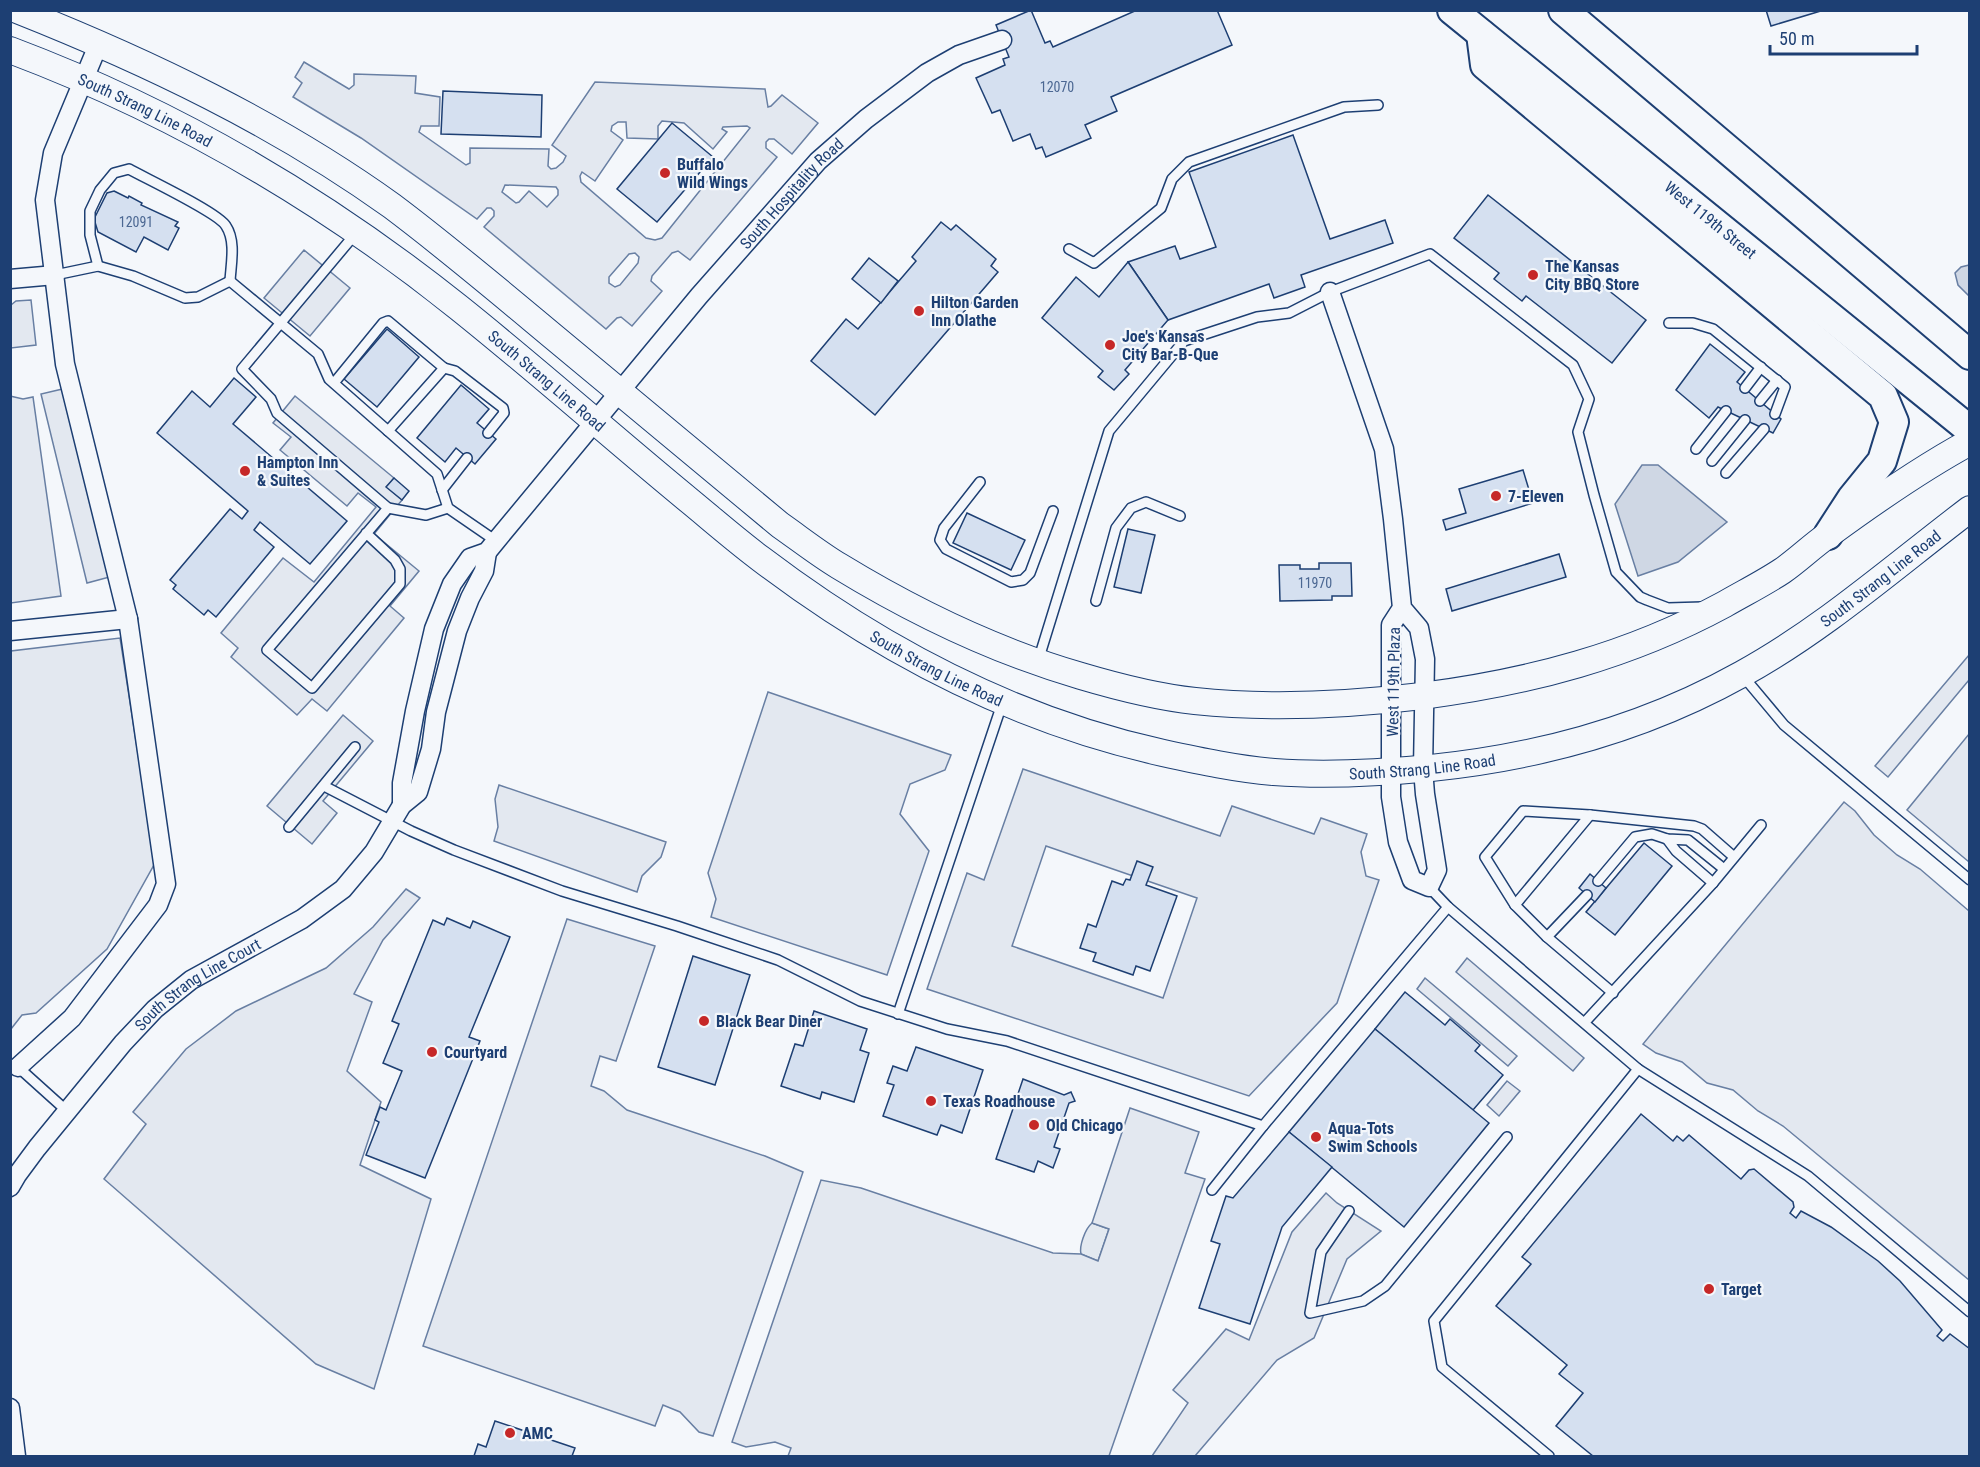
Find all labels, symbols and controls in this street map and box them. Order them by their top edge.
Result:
scale bar [1770,18,1917,56]
text: 50 m [1779,28,1814,49]
street label: South Strang Line Road [75,70,215,151]
house number: 12070 [1040,79,1074,95]
street label: South Hospitality Road [736,134,847,253]
place label: Buffalo Wild Wings [677,155,748,192]
marker: Buffalo Wild Wings [658,166,672,180]
street label: West 119th Street [1661,177,1760,263]
house number: 12091 [119,214,153,230]
place label: The Kansas City BBQ Store [1545,257,1640,294]
marker: The Kansas City BBQ Store [1526,268,1540,282]
place label: Hilton Garden Inn Olathe [931,293,1019,330]
marker: Hilton Garden Inn Olathe [912,304,926,318]
street label: South Strang Line Road [484,326,609,436]
place label: Joe's Kansas City Bar-B-Que [1122,327,1219,364]
marker: Joe's Kansas City Bar-B-Que [1103,338,1117,352]
place label: Hampton Inn & Suites [257,453,339,490]
marker: Hampton Inn & Suites [238,464,252,478]
place label: 7-Eleven [1508,487,1564,506]
marker: 7-Eleven [1489,489,1503,503]
street label: South Strang Line Road [1817,526,1945,631]
house number: 11970 [1298,575,1332,591]
street label: South Strang Line Road [866,627,1006,711]
street label: West 119th Plaza [1383,627,1404,737]
street label: South Strang Line Road [1349,750,1497,783]
street label: South Strang Line Court [131,935,264,1035]
place label: Black Bear Diner [716,1012,822,1031]
marker: Black Bear Diner [697,1014,711,1028]
place label: Courtyard [444,1043,507,1062]
marker: Courtyard [425,1045,439,1059]
place label: Texas Roadhouse [943,1092,1056,1111]
marker: Texas Roadhouse [924,1094,938,1108]
place label: Old Chicago [1046,1116,1123,1135]
marker: Old Chicago [1027,1118,1041,1132]
place label: Aqua-Tots Swim Schools [1328,1119,1417,1156]
marker: Aqua-Tots Swim Schools [1309,1130,1323,1144]
place label: Target [1721,1280,1762,1299]
marker: Target [1702,1282,1716,1296]
place label: AMC [522,1424,553,1443]
marker: AMC [503,1426,517,1440]

